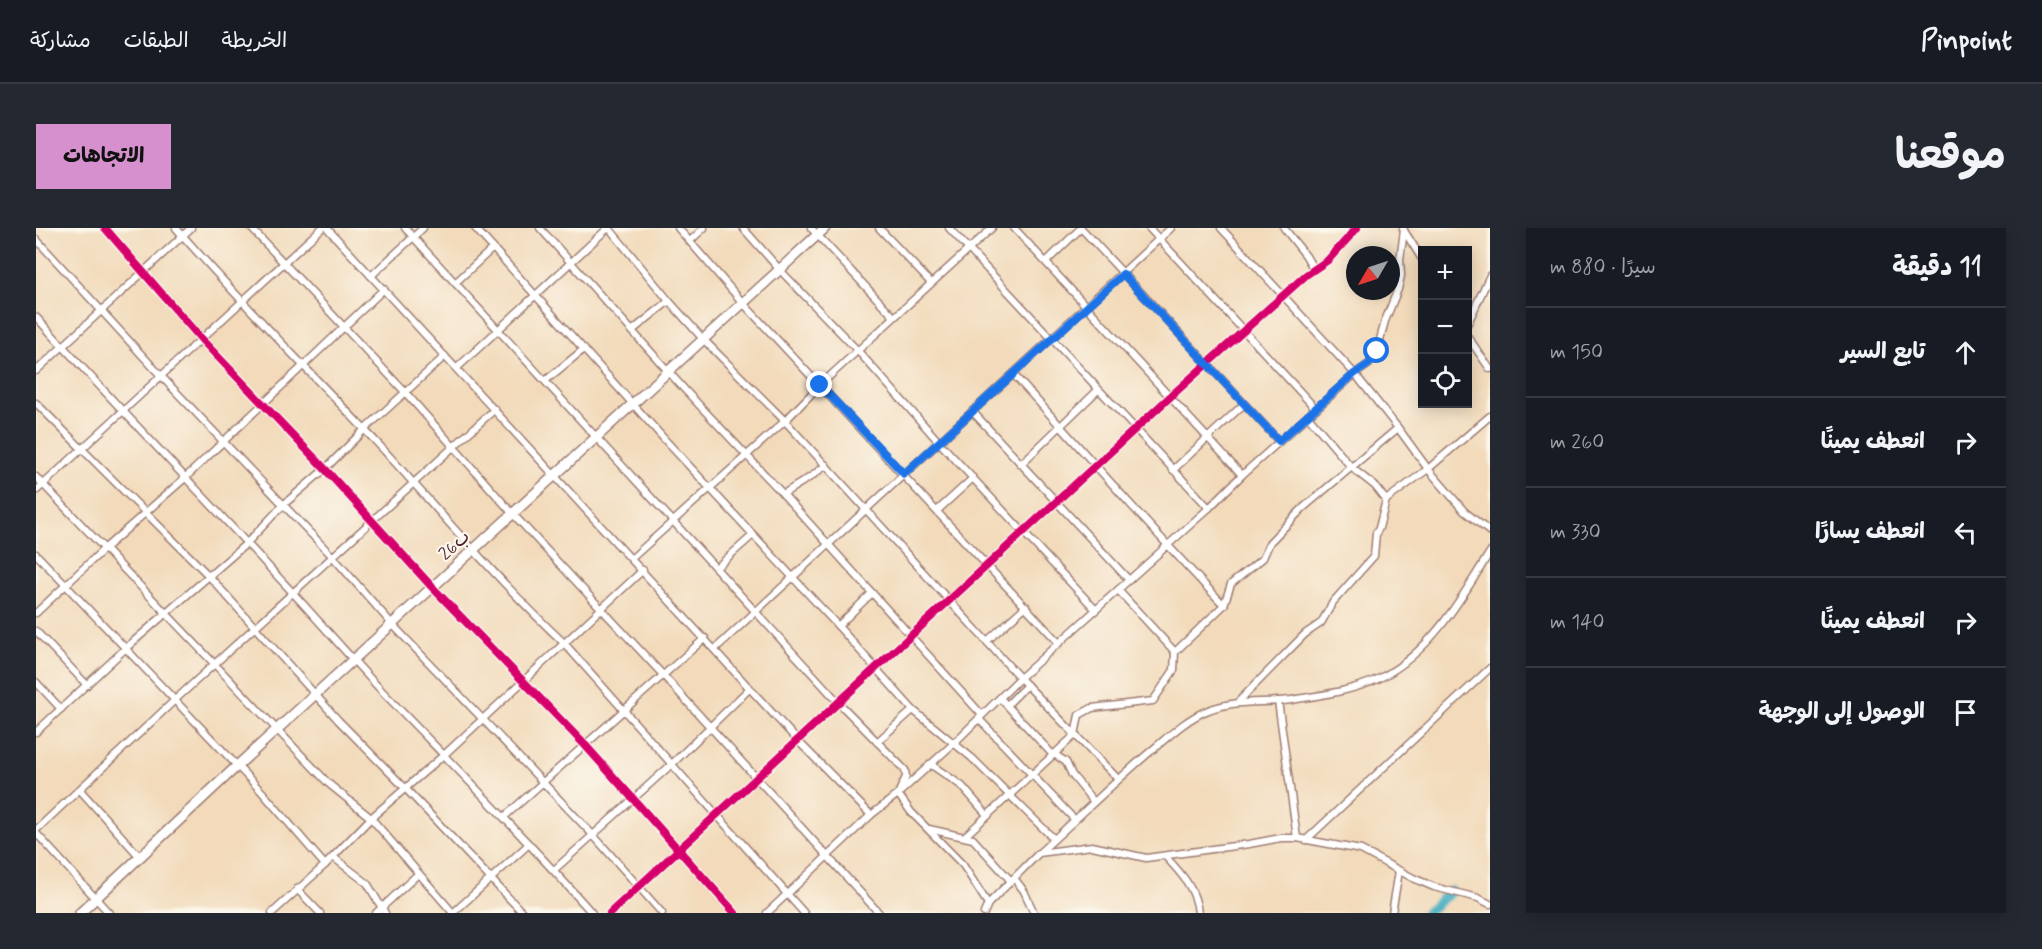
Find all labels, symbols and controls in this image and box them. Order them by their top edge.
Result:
text: Pinpoint [1921,23,2012,60]
text: مشاركة [30,27,91,55]
text: الطبقات [124,27,189,55]
text: الخريطة [222,27,287,55]
button: الاتجاهات [36,124,171,189]
text: موقعنا [1895,129,2006,184]
north arrow [1346,246,1400,300]
map controls [1418,246,1472,408]
button: + [1418,246,1472,300]
text: 11 دقيقة [1892,251,1982,285]
text: سيرًا · 880 m [1550,254,1656,281]
button: − [1418,300,1472,354]
icon: ahead [1949,336,1982,369]
route start [1363,337,1389,363]
text: تابع السير [1841,338,1925,366]
text: 150 m [1550,339,1603,366]
button: locate [1418,354,1472,408]
route end [806,371,832,397]
icon: right [1949,426,1982,459]
text: انعطف يمينًا [1821,428,1925,456]
text: 260 m [1550,429,1604,456]
icon: left [1949,516,1982,549]
text: انعطف يسارًا [1815,518,1925,546]
text: 330 m [1550,519,1601,546]
street label: 26ب [434,525,476,566]
icon: right [1949,606,1982,639]
text: انعطف يمينًا [1821,608,1925,636]
text: 140 m [1550,609,1604,636]
icon: arrive [1949,696,1982,729]
text: الوصول إلى الوجهة [1758,698,1925,726]

